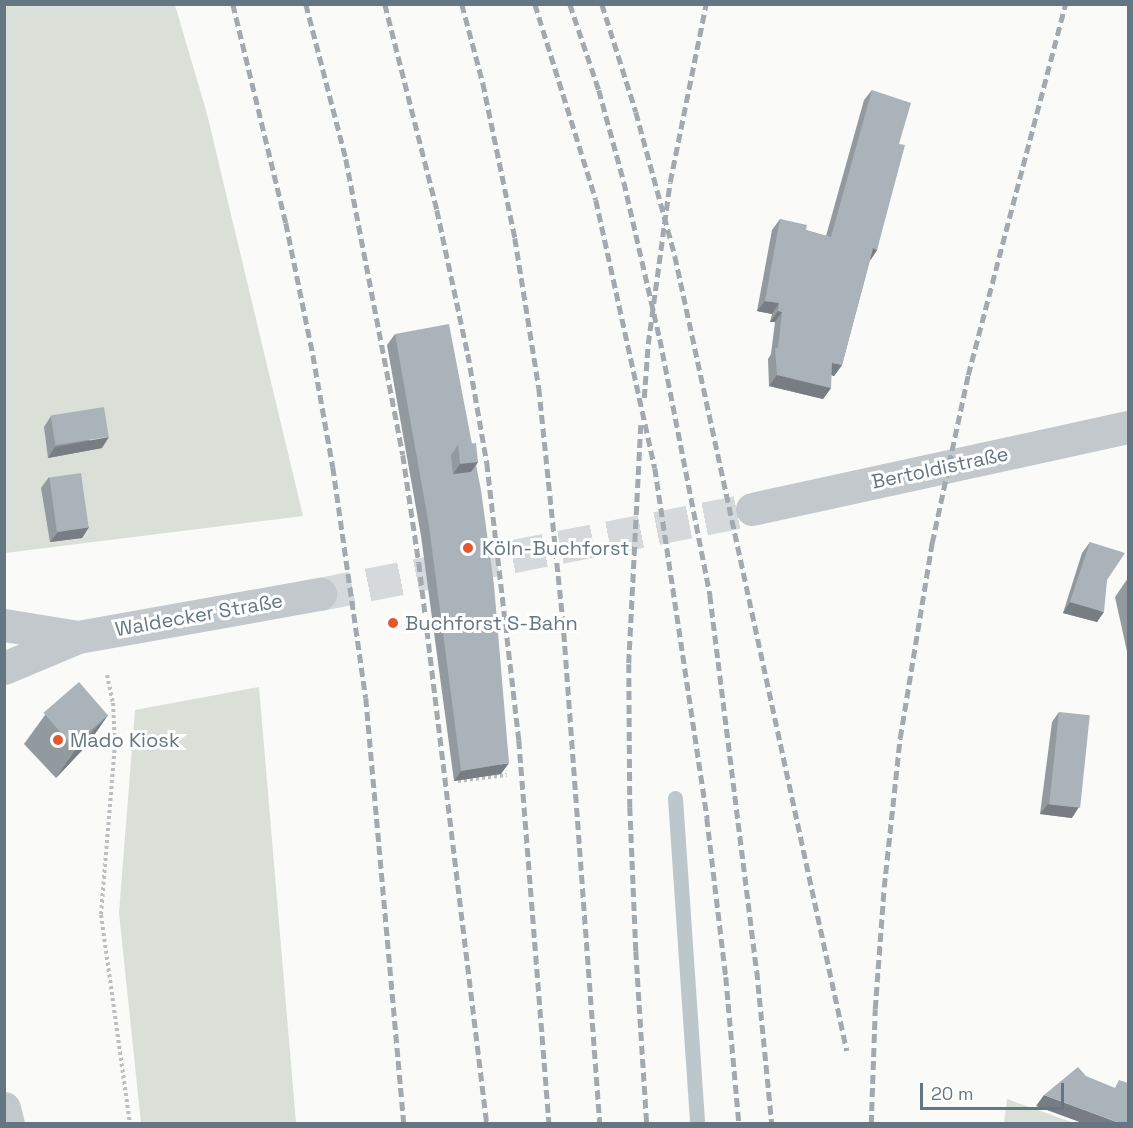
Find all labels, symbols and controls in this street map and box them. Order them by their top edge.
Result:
street label: Bertoldistraße [869,442,1011,494]
place label: Köln-Buchforst [482,536,629,560]
marker: Köln-Buchforst [459,539,477,557]
street label: Waldecker Straße [113,588,285,642]
place label: Buchforst S-Bahn [405,611,578,635]
marker: Buchforst S-Bahn [386,616,400,630]
place label: Mado Kiosk [70,728,180,752]
marker: Mado Kiosk [51,733,65,747]
scale bar [923,1071,1067,1109]
text: 20 m [931,1082,974,1105]

